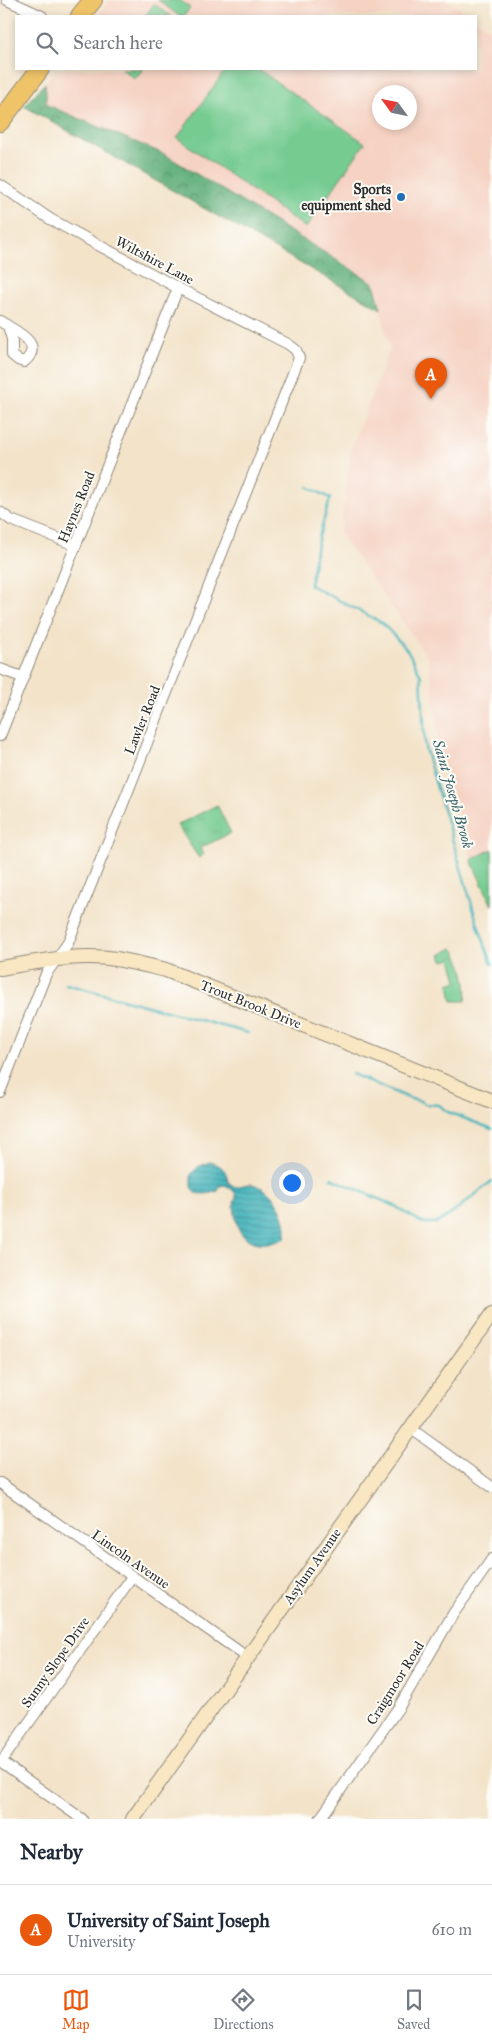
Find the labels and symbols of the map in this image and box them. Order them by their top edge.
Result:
north arrow [372,85,417,130]
place label: Sports equipment shed [301,181,392,215]
marker: Sports equipment shed [395,191,407,203]
street label: Wiltshire Lane [113,233,197,288]
pin: A [415,358,447,399]
street label: Haynes Road [54,469,99,546]
street label: Lawler Road [121,683,164,757]
water label: Saint Joseph Brook [428,736,477,851]
street label: Trout Brook Drive [198,976,304,1033]
your location [279,1170,305,1196]
street label: Asylum Avenue [279,1525,345,1608]
street label: Lincoln Avenue [88,1526,173,1593]
street label: Sunny Slope Drive [18,1613,93,1711]
street label: Craigmoor Road [363,1638,428,1728]

